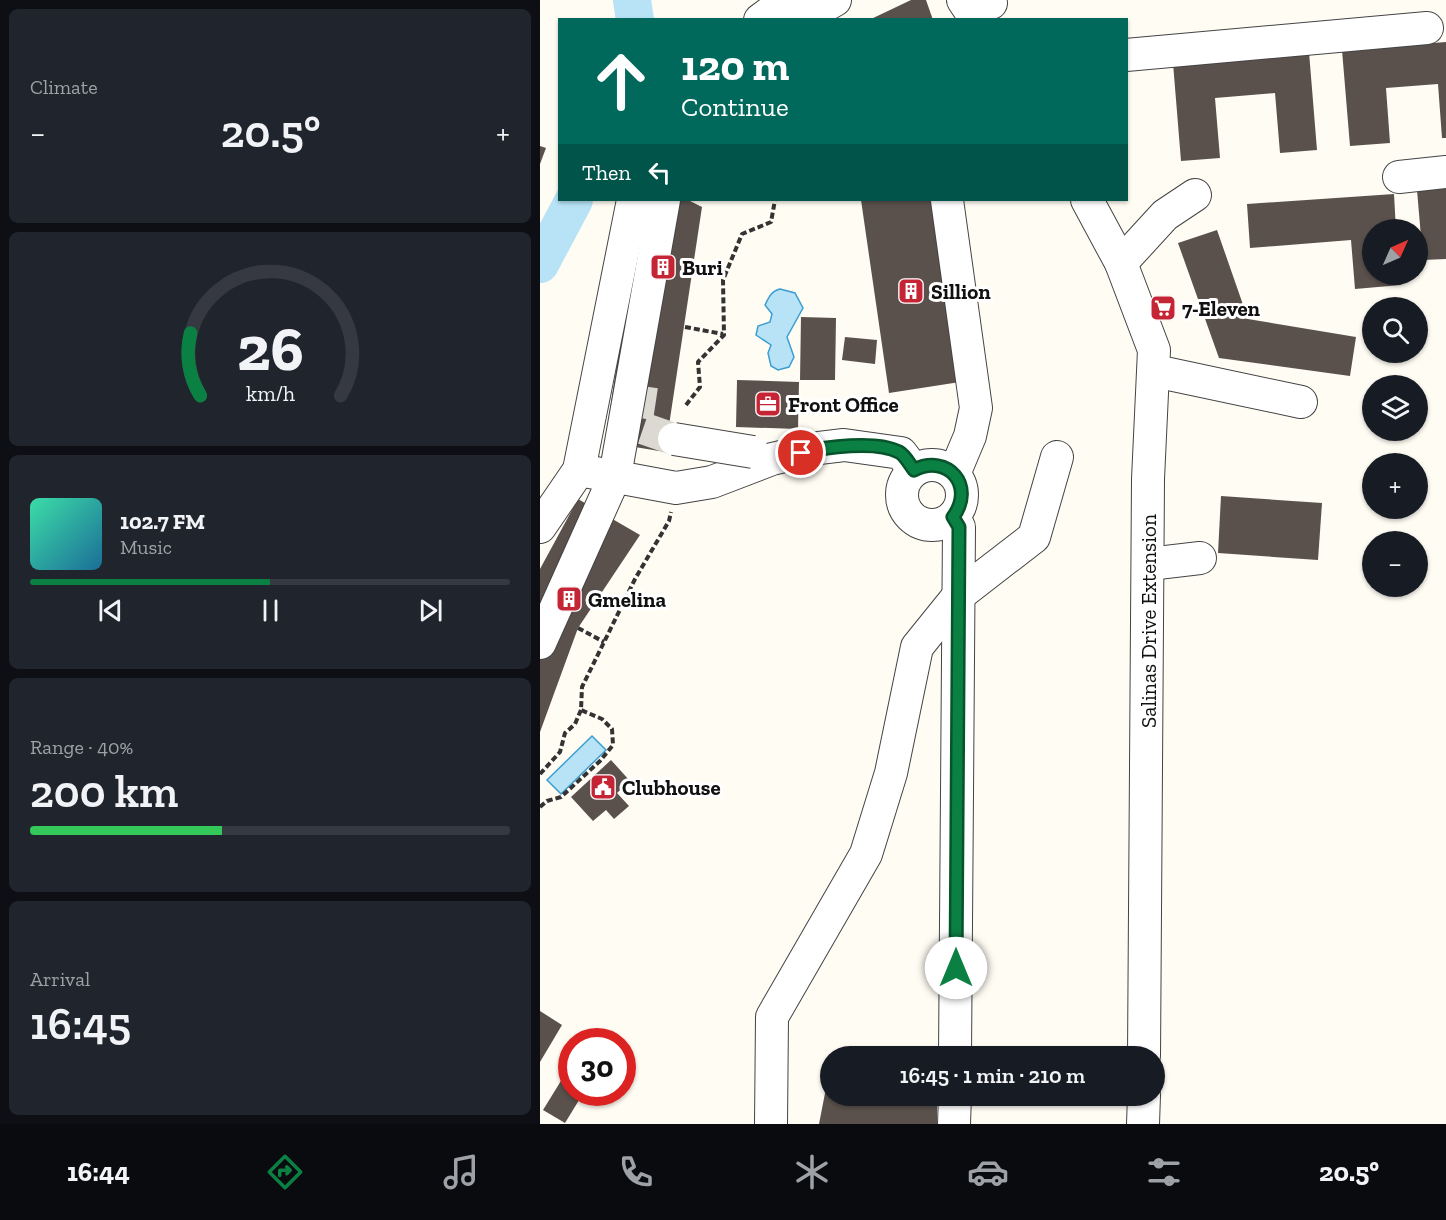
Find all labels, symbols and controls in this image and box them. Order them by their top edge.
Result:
text: 120 m [681,40,789,91]
icon: ahead [582,42,660,120]
text: Climate [30,75,98,99]
text: Continue [681,91,789,123]
text: 20.5° [221,105,321,159]
text: − [30,113,45,152]
text: + [496,113,510,152]
icon: left [643,156,676,189]
text: Then [582,159,631,186]
north arrow [1362,219,1428,285]
map controls [1362,219,1428,597]
building icon: Buri [648,252,678,282]
place label: Buri [682,255,723,280]
building icon: Sillion [896,276,926,306]
place label: Sillion [931,279,991,304]
supermarket icon: 7-Eleven [1148,293,1178,323]
place label: 7-Eleven [1182,296,1261,321]
button: search [1362,297,1428,363]
text: 26 [237,311,303,386]
button: layers [1362,375,1428,441]
text: km/h [246,381,294,406]
office icon: Front Office [753,389,783,419]
place label: Front Office [788,392,899,417]
pin [775,427,826,478]
icon: arrive [784,436,817,469]
button: + [1362,453,1428,519]
text: 102.7 FM [120,508,205,535]
street label: Salinas Drive Extension [1136,514,1161,728]
button: − [1362,531,1428,597]
text: Music [120,535,172,559]
building icon: Gmelina [554,584,584,614]
place label: Gmelina [588,587,667,612]
icon: previous [94,594,127,627]
icon: pause [254,594,287,627]
icon: next [414,594,447,627]
text: Range · 40% [30,735,133,759]
text: 200 km [30,765,178,819]
public building icon: Clubhouse [588,772,618,802]
place label: Clubhouse [622,775,721,800]
position arrow [924,936,988,1000]
text: Arrival [30,967,90,991]
text: 16:45 [30,997,131,1051]
speed limit sign: 30 [558,1028,636,1106]
text: 16:45 · 1 min · 210 m [900,1062,1085,1089]
icon: directions [264,1151,306,1193]
icon: music [440,1151,482,1193]
icon: phone [615,1151,657,1193]
icon: climate [791,1151,833,1193]
icon: car [967,1151,1009,1193]
icon: filters [1143,1151,1185,1193]
text: 16:44 [67,1156,130,1188]
text: 20.5° [1319,1156,1379,1188]

